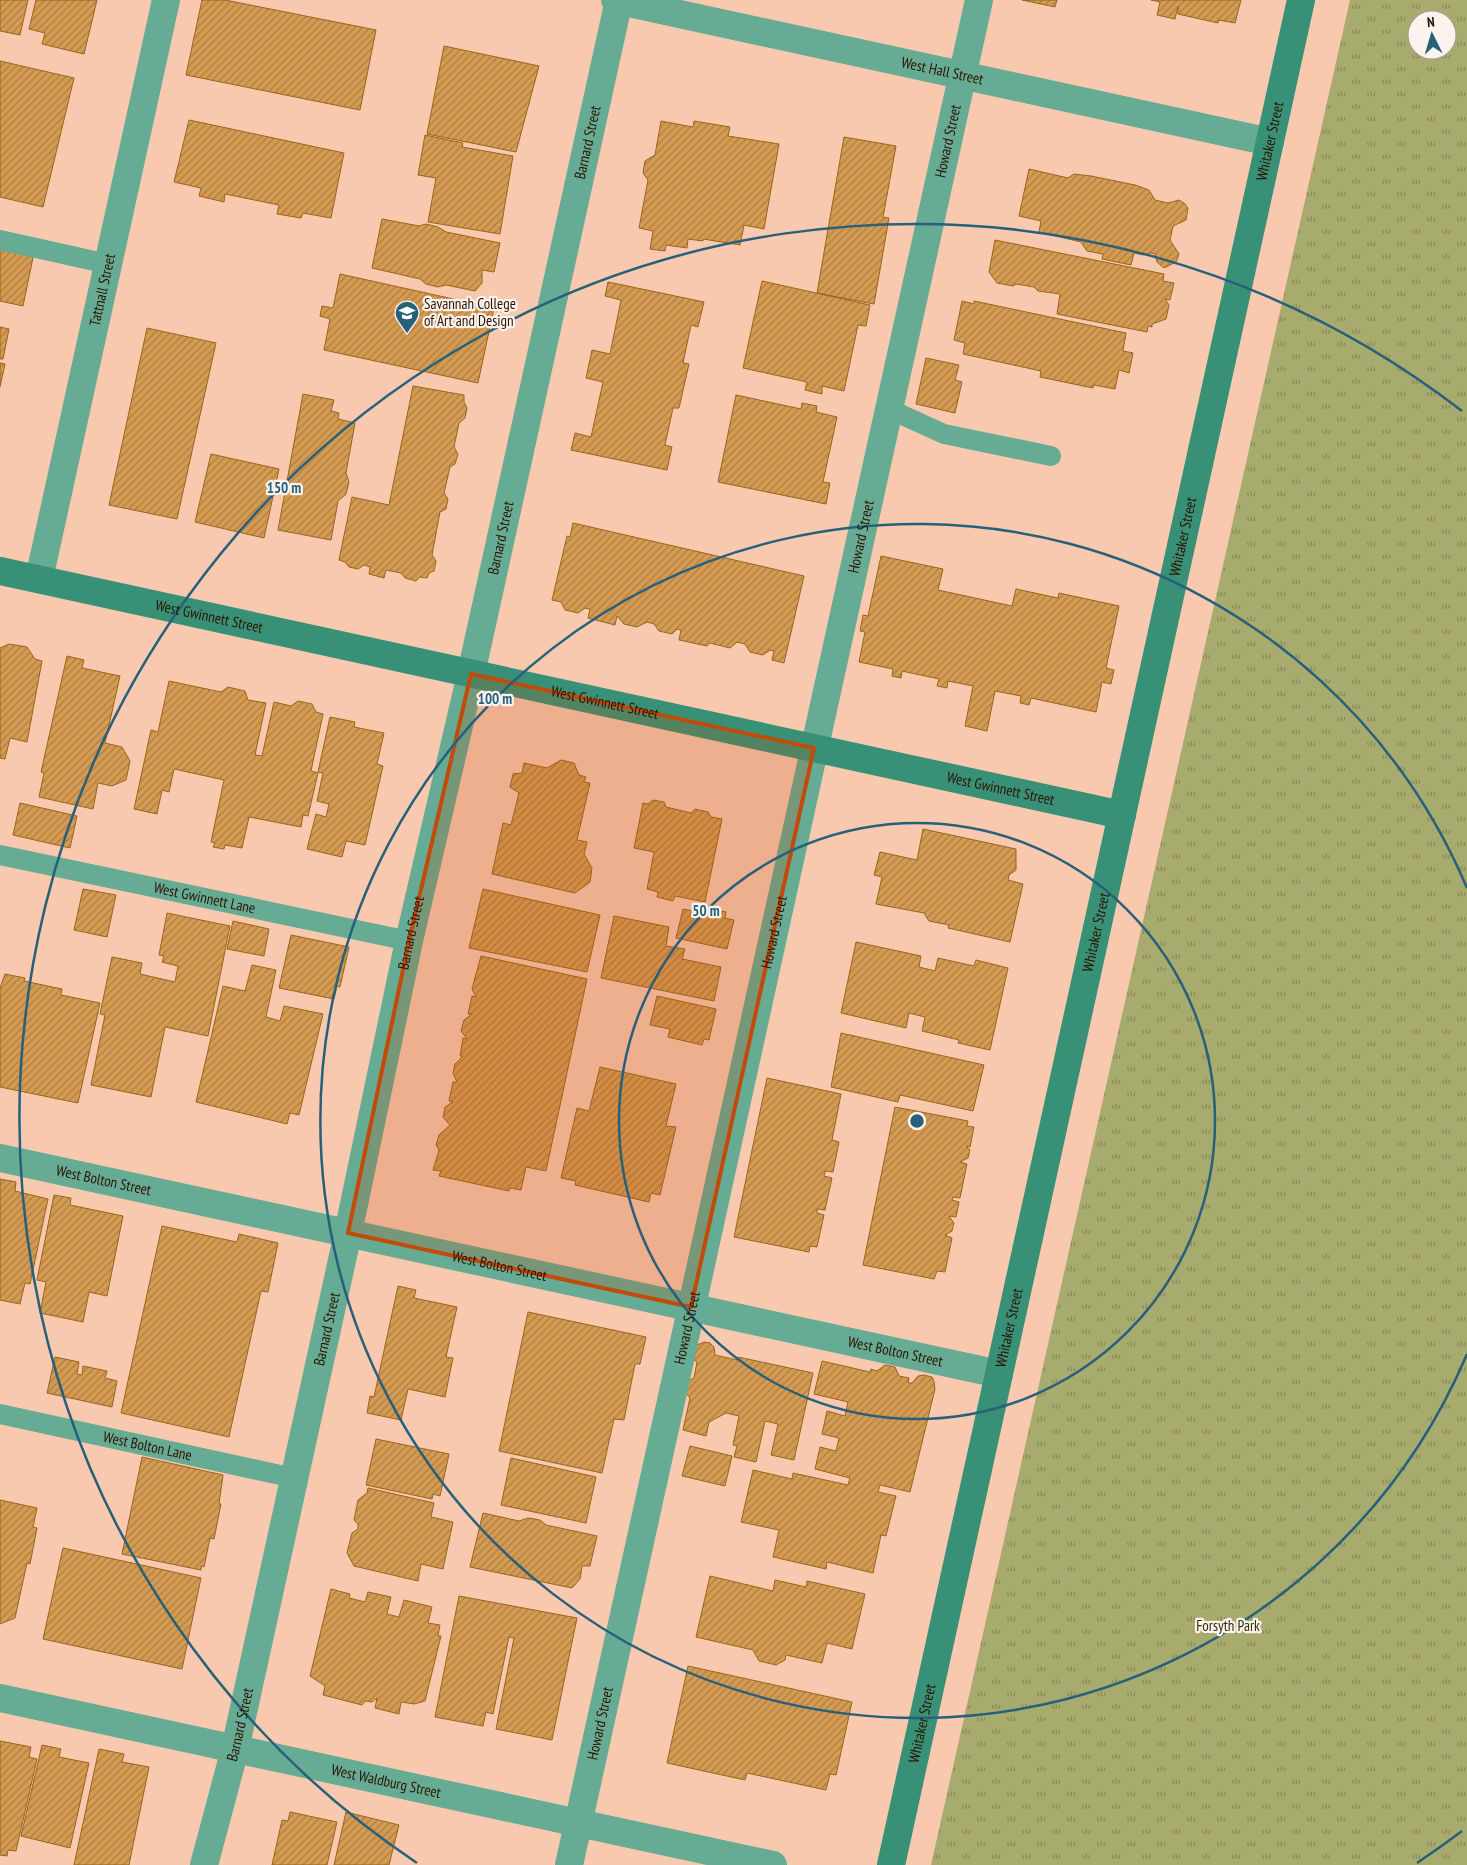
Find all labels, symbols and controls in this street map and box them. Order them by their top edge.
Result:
north arrow [1407,10,1457,60]
text: N [1426,13,1435,31]
street label: West Hall Street [900,52,985,89]
street label: Whitaker Street [1252,100,1287,182]
street label: Howard Street [930,103,965,179]
street label: Barnard Street [570,104,605,181]
street label: Tattnall Street [85,252,119,328]
place label: Savannah College of Art and Design [424,294,516,330]
school or university icon: Savannah College of Art and Design [394,300,420,334]
text: 150 m [267,478,301,497]
street label: Whitaker Street [1165,495,1200,578]
street label: Howard Street [843,498,878,575]
street label: Barnard Street [483,499,518,576]
street label: West Gwinnett Street [154,595,265,637]
street label: West Gwinnett Street [549,681,661,723]
text: 100 m [478,689,512,708]
street label: West Gwinnett Street [945,767,1056,809]
street label: West Gwinnett Lane [152,878,257,917]
street label: Whitaker Street [1078,891,1113,973]
street label: Barnard Street [393,894,428,971]
street label: Howard Street [756,894,791,970]
text: 50 m [692,901,720,920]
centre of rings [908,1112,926,1130]
street label: West Bolton Street [54,1160,153,1199]
street label: West Bolton Street [450,1246,549,1285]
street label: Whitaker Street [991,1286,1027,1369]
street label: Howard Street [669,1289,704,1366]
street label: Barnard Street [309,1290,344,1367]
street label: West Bolton Street [846,1332,945,1371]
street label: West Bolton Lane [101,1427,194,1465]
park label: Forsyth Park [1196,1616,1260,1635]
street label: Whitaker Street [904,1682,940,1765]
street label: Howard Street [582,1685,617,1762]
street label: Barnard Street [222,1686,257,1763]
street label: West Waldburg Street [330,1760,443,1802]

